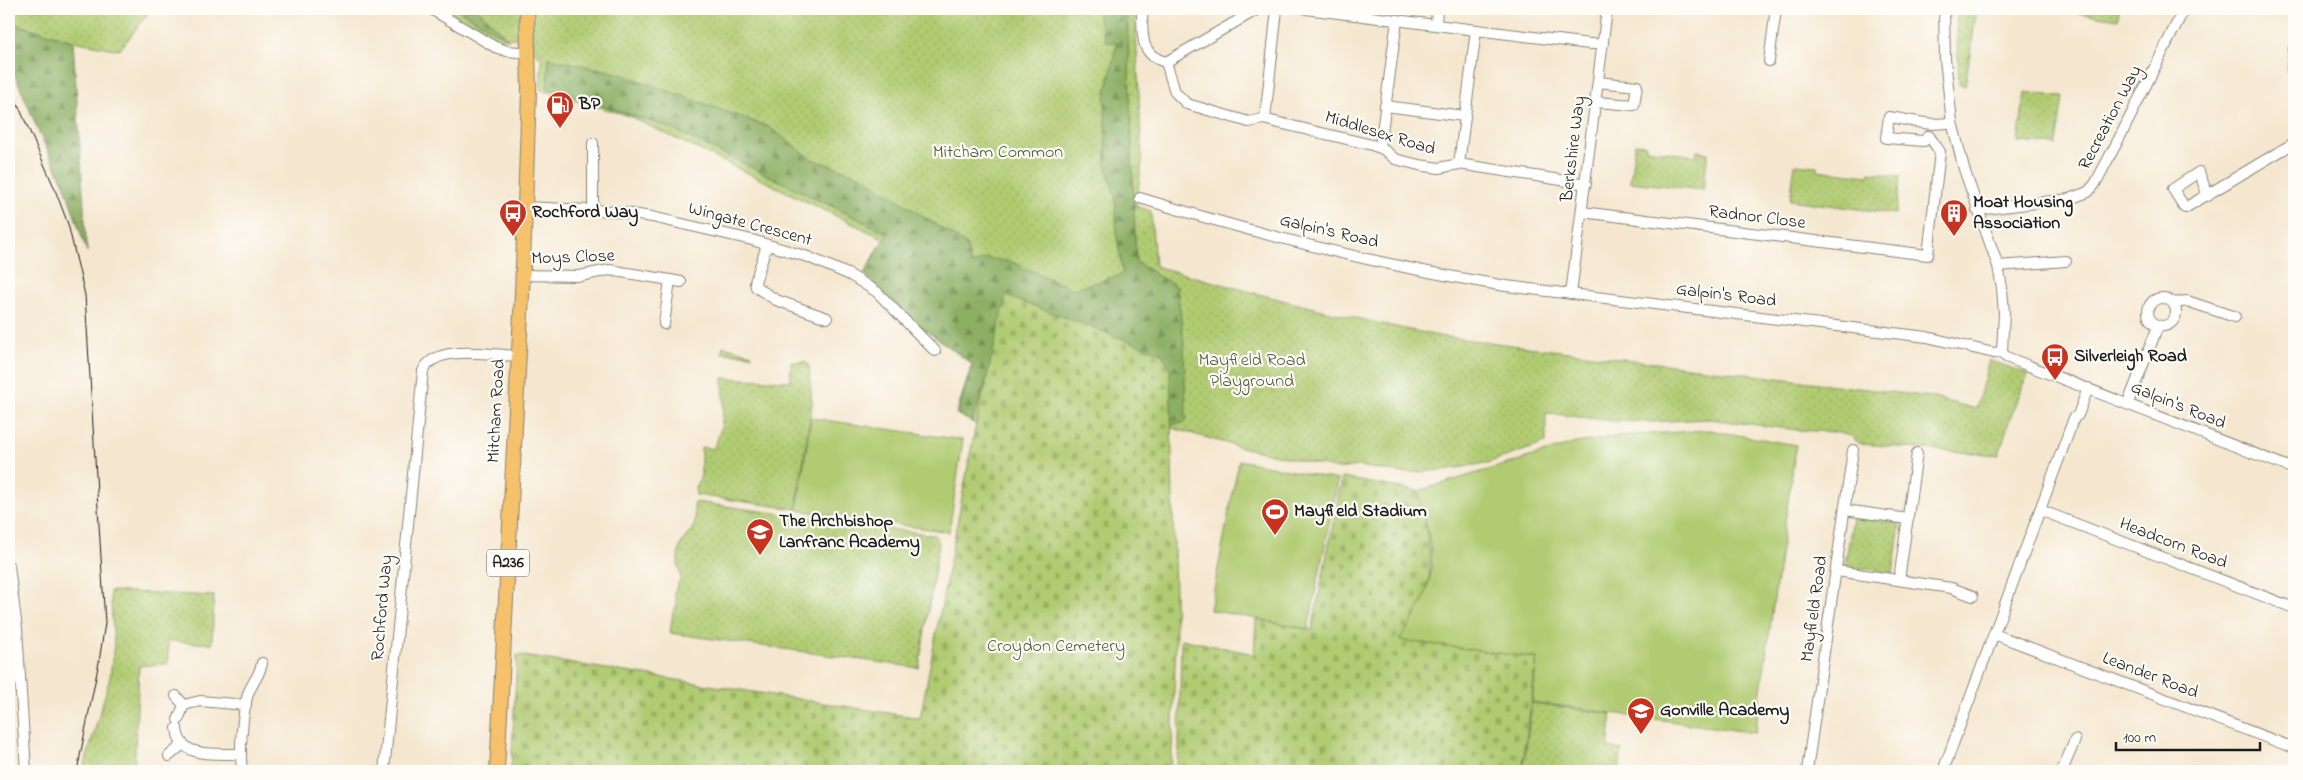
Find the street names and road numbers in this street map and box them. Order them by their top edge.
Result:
street label: Recreation Way [2073,61,2149,175]
street label: Berkshire Way [1554,95,1593,204]
street label: Middlesex Road [1321,105,1439,163]
street label: Wingate Crescent [685,196,815,255]
street label: Radnor Close [1707,199,1808,237]
street label: Galpin's Road [1277,208,1381,256]
street label: Moys Close [531,244,616,272]
street label: Galpin's Road [1674,277,1778,315]
street label: Mitcham Road [481,358,513,464]
street label: Galpin's Road [2126,375,2230,437]
street label: Headcorn Road [2115,511,2231,577]
road number: A236 [487,550,529,576]
street label: Rochford Way [365,554,401,662]
street label: Mayfield Road [1795,554,1835,664]
street label: Leander Road [2098,646,2202,706]

